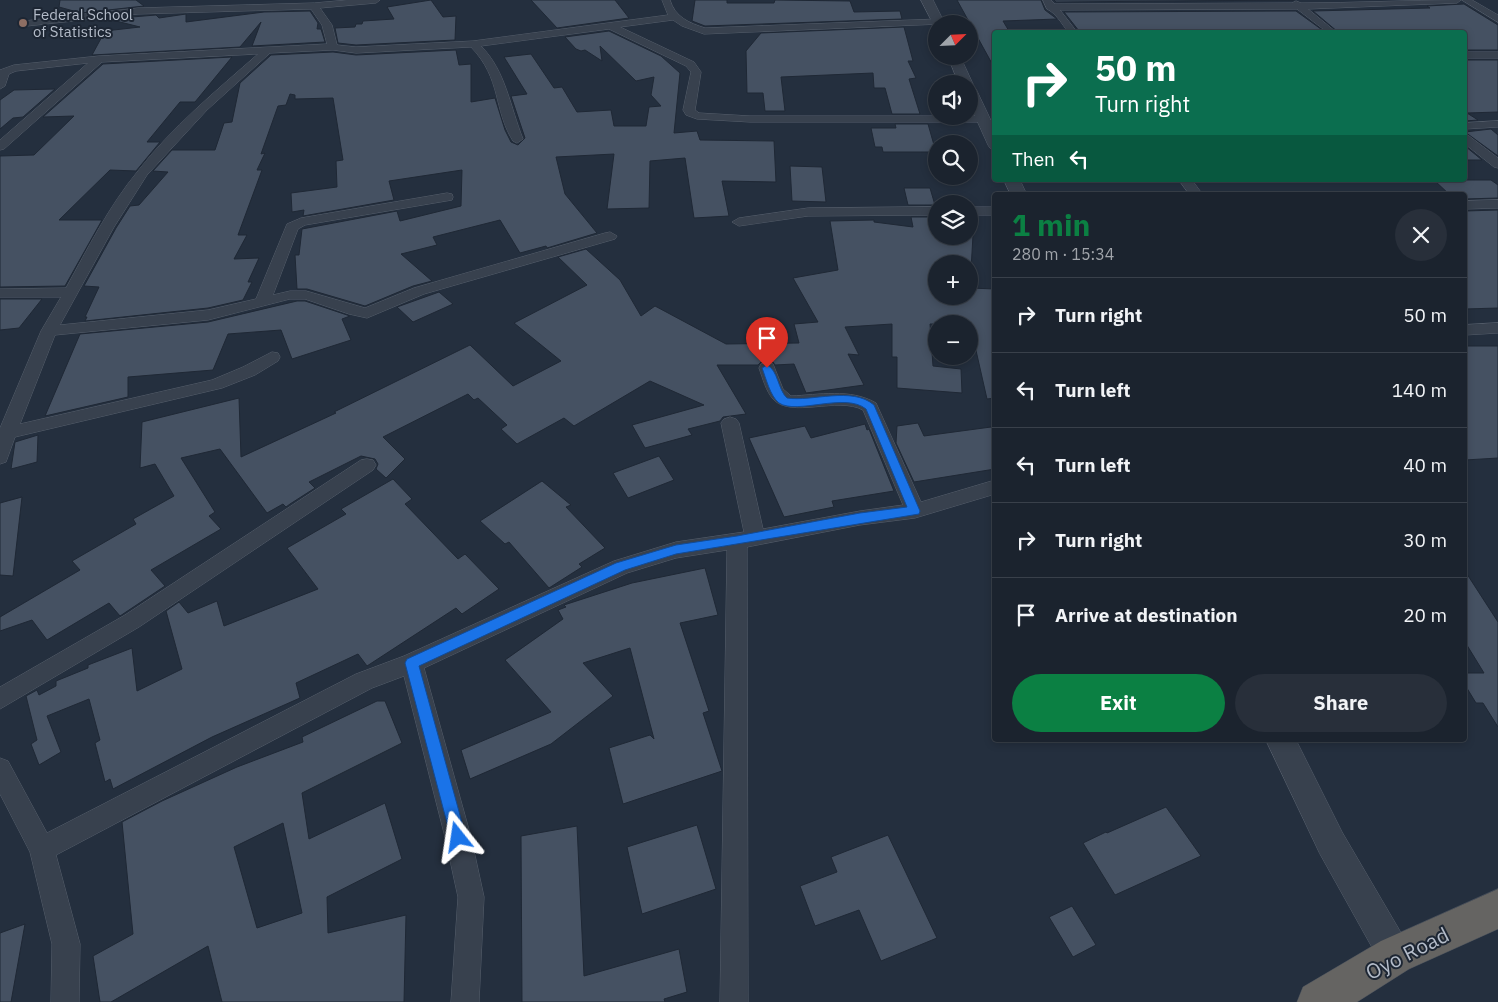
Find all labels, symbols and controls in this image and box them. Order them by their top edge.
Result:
place label: Federal School of Statistics [33,5,133,41]
north arrow [928,15,978,65]
map controls [928,15,978,365]
marker: Federal School of Statistics [17,17,29,29]
text: 50 m [1095,45,1177,91]
icon: right [1012,50,1077,115]
button: sound [928,75,978,125]
text: Turn right [1095,89,1190,118]
button: search [928,135,978,185]
icon: left [1065,145,1093,173]
text: Then [1012,147,1055,171]
button: layers [928,195,978,245]
text: 1 min [1012,205,1090,244]
button: close [1395,209,1447,261]
text: 280 m · 15:34 [1012,244,1114,264]
button: + [928,255,978,305]
icon: right [1012,301,1040,329]
text: Turn right [1055,303,1142,327]
text: 50 m [1403,303,1447,327]
button: − [928,315,978,365]
pin [746,317,788,368]
icon: arrive [753,324,781,352]
icon: left [1012,376,1040,404]
text: Turn left [1055,378,1131,402]
text: 140 m [1392,378,1447,402]
icon: left [1012,451,1040,479]
text: Turn left [1055,453,1131,477]
text: 40 m [1403,453,1447,477]
icon: right [1012,526,1040,554]
text: Turn right [1055,528,1142,552]
text: 30 m [1403,528,1447,552]
icon: arrive [1012,601,1040,629]
text: Arrive at destination [1055,603,1238,627]
text: 20 m [1403,603,1447,627]
button: Exit [1012,674,1225,732]
button: Share [1235,674,1447,732]
position arrow [431,810,483,862]
street label: Oyo Road [1360,920,1454,986]

